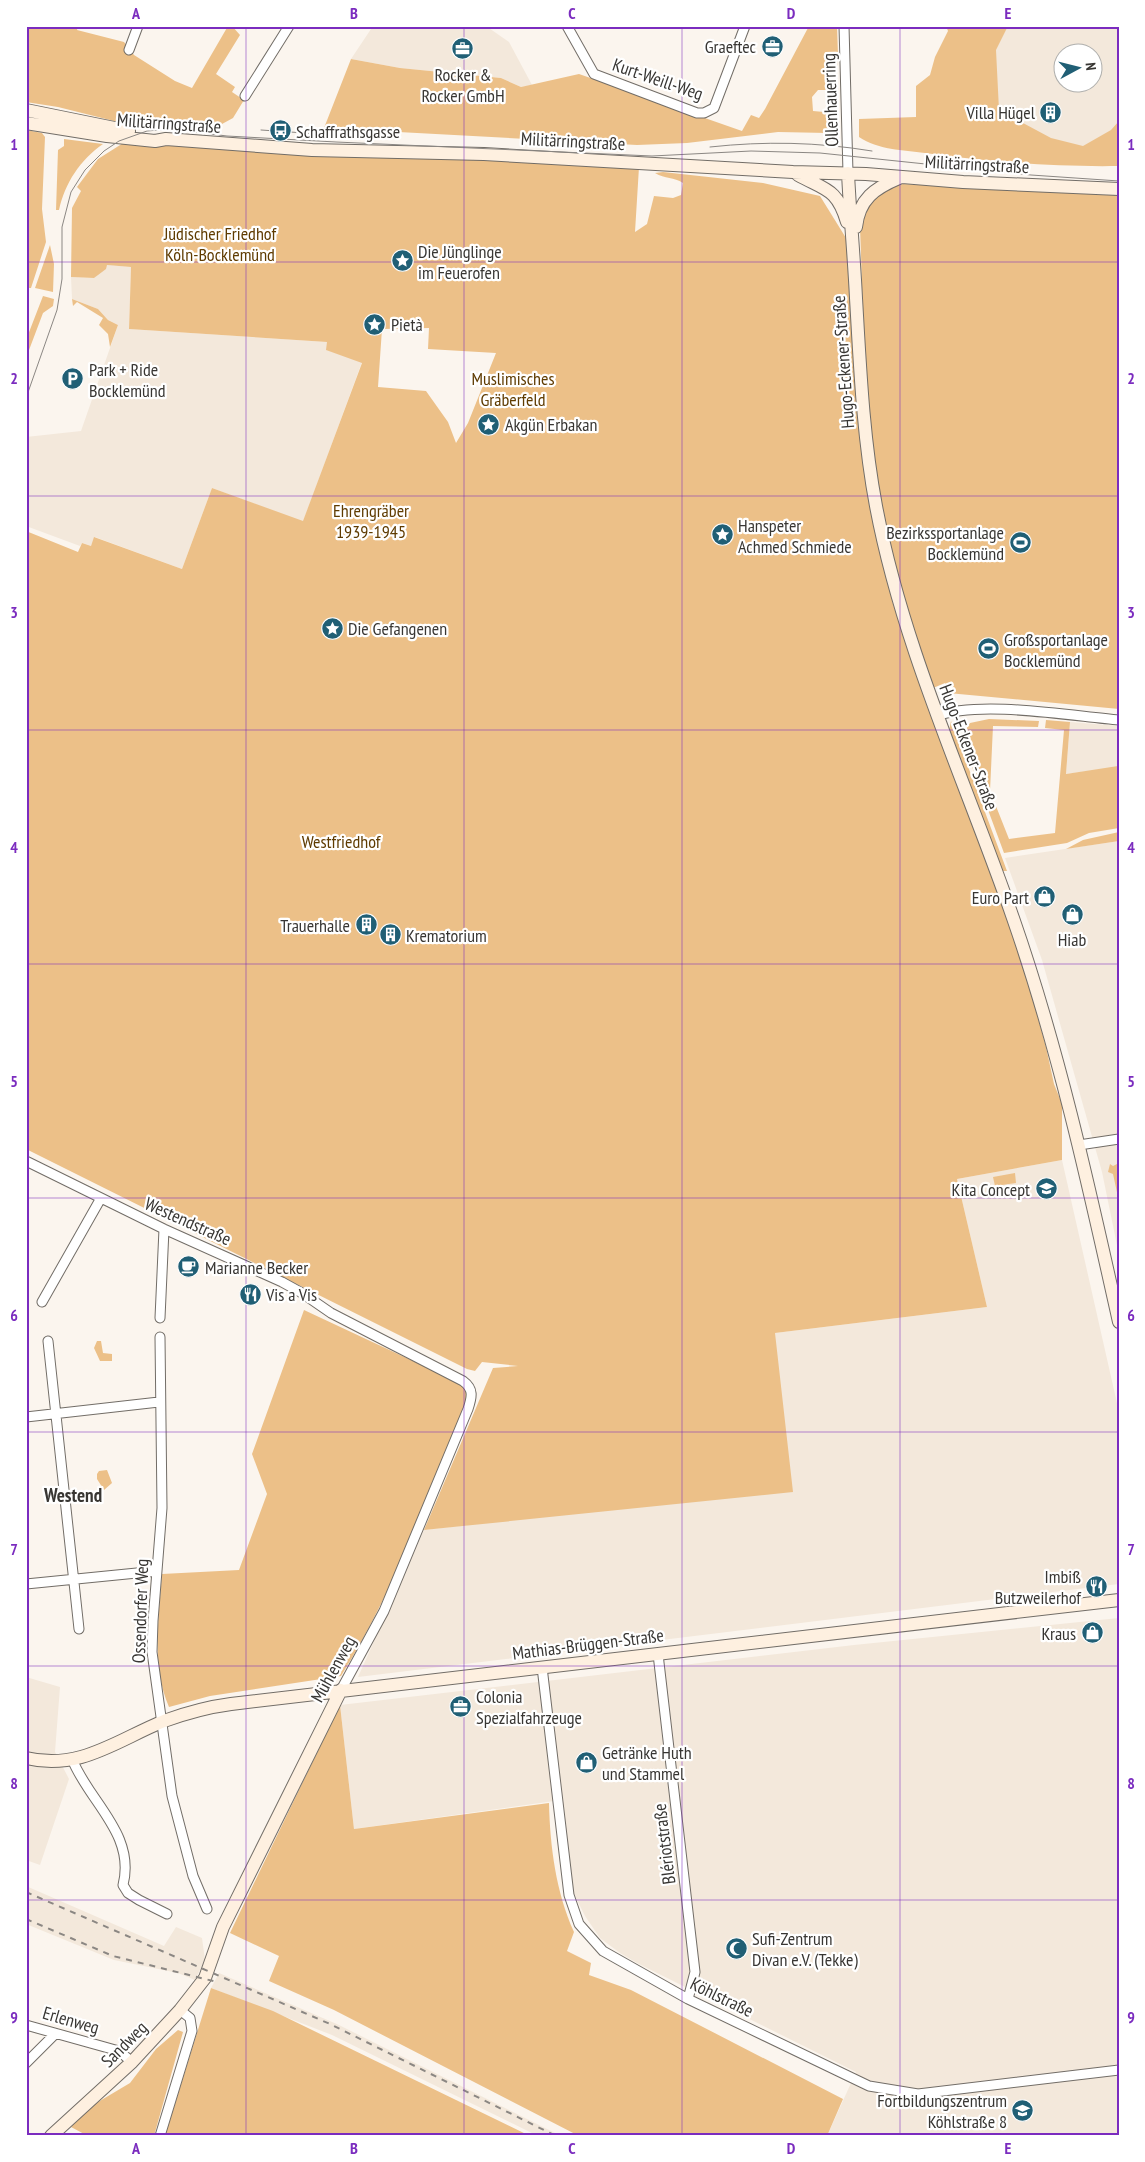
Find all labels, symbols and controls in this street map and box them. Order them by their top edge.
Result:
text: A [131,3,141,23]
text: B [350,3,358,23]
text: C [568,3,576,23]
text: D [787,3,796,23]
text: E [1005,3,1012,23]
office icon: Graeftec [760,34,784,58]
place label: Graeftec [705,35,757,58]
office icon: Rocker & Rocker GmbH [451,37,475,61]
north arrow [1052,42,1102,92]
street label: Kurt-Weill-Weg [610,53,706,105]
street label: Ollenhauerring [817,53,843,147]
text: N [1082,62,1100,71]
place label: Rocker & Rocker GmbH [421,63,505,107]
building icon: Villa Hügel [1039,100,1063,124]
place label: Villa Hügel [965,101,1036,124]
street label: Militärringstraße [116,108,222,138]
bus stop icon: Schaffrathsgasse [268,119,292,143]
place label: Schaffrathsgasse [296,120,400,143]
street label: Militärringstraße [520,127,626,155]
text: 1 [10,134,18,154]
text: 1 [1127,134,1135,154]
street label: Militärringstraße [924,150,1030,178]
park label: Jüdischer Friedhof Köln-Bocklemünd [163,222,277,266]
place label: Die Jünglinge im Feuerofen [418,240,502,284]
place icon: Die Jünglinge im Feuerofen [390,249,414,273]
street label: Hugo-Eckener-Straße [827,295,859,429]
place icon: Pietà [363,312,387,336]
place label: Pietà [391,313,423,336]
place label: Park + Ride Bocklemünd [89,358,166,402]
parking icon: Park + Ride Bocklemünd [61,367,85,391]
park label: Muslimisches Gräberfeld [471,367,555,411]
text: 2 [10,368,18,388]
text: 2 [1127,368,1135,388]
place icon: Akgün Erbakan [477,412,501,436]
place label: Akgün Erbakan [505,413,597,436]
park label: Ehrengräber 1939-1945 [333,499,409,543]
place label: Hanspeter Achmed Schmiede [738,514,852,558]
place label: Bezirkssportanlage Bocklemünd [886,521,1004,565]
place icon: Hanspeter Achmed Schmiede [710,523,734,547]
sports icon: Bezirkssportanlage Bocklemünd [1008,530,1032,554]
text: 3 [10,602,18,622]
text: 3 [1127,602,1135,622]
place icon: Die Gefangenen [320,616,344,640]
place label: Die Gefangenen [348,617,447,640]
place label: Großsportanlage Bocklemünd [1004,628,1108,672]
sports icon: Großsportanlage Bocklemünd [976,637,1000,661]
street label: Hugo-Eckener-Straße [934,681,1004,813]
park label: Westfriedhof [302,830,382,853]
text: 4 [10,837,18,857]
text: 4 [1127,837,1135,857]
shop icon: Euro Part [1033,885,1057,909]
place label: Euro Part [972,886,1029,909]
shop icon: Hiab [1060,902,1084,926]
building icon: Trauerhalle [354,913,378,937]
place label: Trauerhalle [280,914,350,937]
building icon: Krematorium [378,923,402,947]
place label: Krematorium [406,924,487,947]
place label: Hiab [1058,928,1086,951]
text: 5 [10,1071,18,1091]
text: 5 [1127,1071,1135,1091]
school or university icon: Kita Concept [1034,1177,1058,1201]
place label: Kita Concept [952,1178,1030,1201]
street label: Westendstraße [141,1192,235,1250]
cafe icon: Marianne Becker [177,1255,201,1279]
place label: Marianne Becker [205,1256,308,1279]
restaurant icon: Vis a Vis [238,1282,262,1306]
place label: Vis a Vis [265,1283,317,1306]
text: 6 [10,1305,18,1325]
text: 6 [1127,1305,1135,1325]
district label: Westend [43,1483,102,1507]
text: 7 [10,1539,18,1559]
text: 7 [1127,1539,1135,1559]
street label: Ossendorfer Weg [127,1558,153,1664]
place label: Imbiß Butzweilerhof [995,1565,1082,1609]
restaurant icon: Imbiß Butzweilerhof [1085,1574,1109,1598]
shop icon: Kraus [1080,1621,1104,1645]
place label: Kraus [1041,1622,1076,1645]
street label: Mathias-Brüggen-Straße [511,1623,665,1665]
street label: Mühlenweg [305,1632,361,1706]
place label: Colonia Spezialfahrzeuge [476,1685,582,1729]
office icon: Colonia Spezialfahrzeuge [448,1694,472,1718]
place label: Getränke Huth und Stammel [602,1741,692,1785]
shop icon: Getränke Huth und Stammel [574,1750,598,1774]
text: 8 [10,1773,18,1793]
text: 8 [1127,1773,1135,1793]
street label: Blériotstraße [648,1802,680,1886]
place label: Sufi-Zentrum Divan e.V. (Tekke) [752,1927,858,1971]
mosque icon: Sufi-Zentrum Divan e.V. (Tekke) [724,1936,748,1960]
street label: Köhlstraße [687,1972,757,2022]
street label: Erlenweg [40,2001,102,2039]
text: 9 [10,2007,18,2027]
text: 9 [1127,2007,1135,2027]
street label: Sandweg [96,2016,152,2072]
place label: Fortbildungszentrum Köhlstraße 8 [877,2089,1007,2133]
school or university icon: Fortbildungszentrum Köhlstraße 8 [1011,2098,1035,2122]
text: A [131,2138,141,2158]
text: B [350,2138,358,2158]
text: C [568,2138,576,2158]
text: D [787,2138,796,2158]
text: E [1005,2138,1012,2158]

